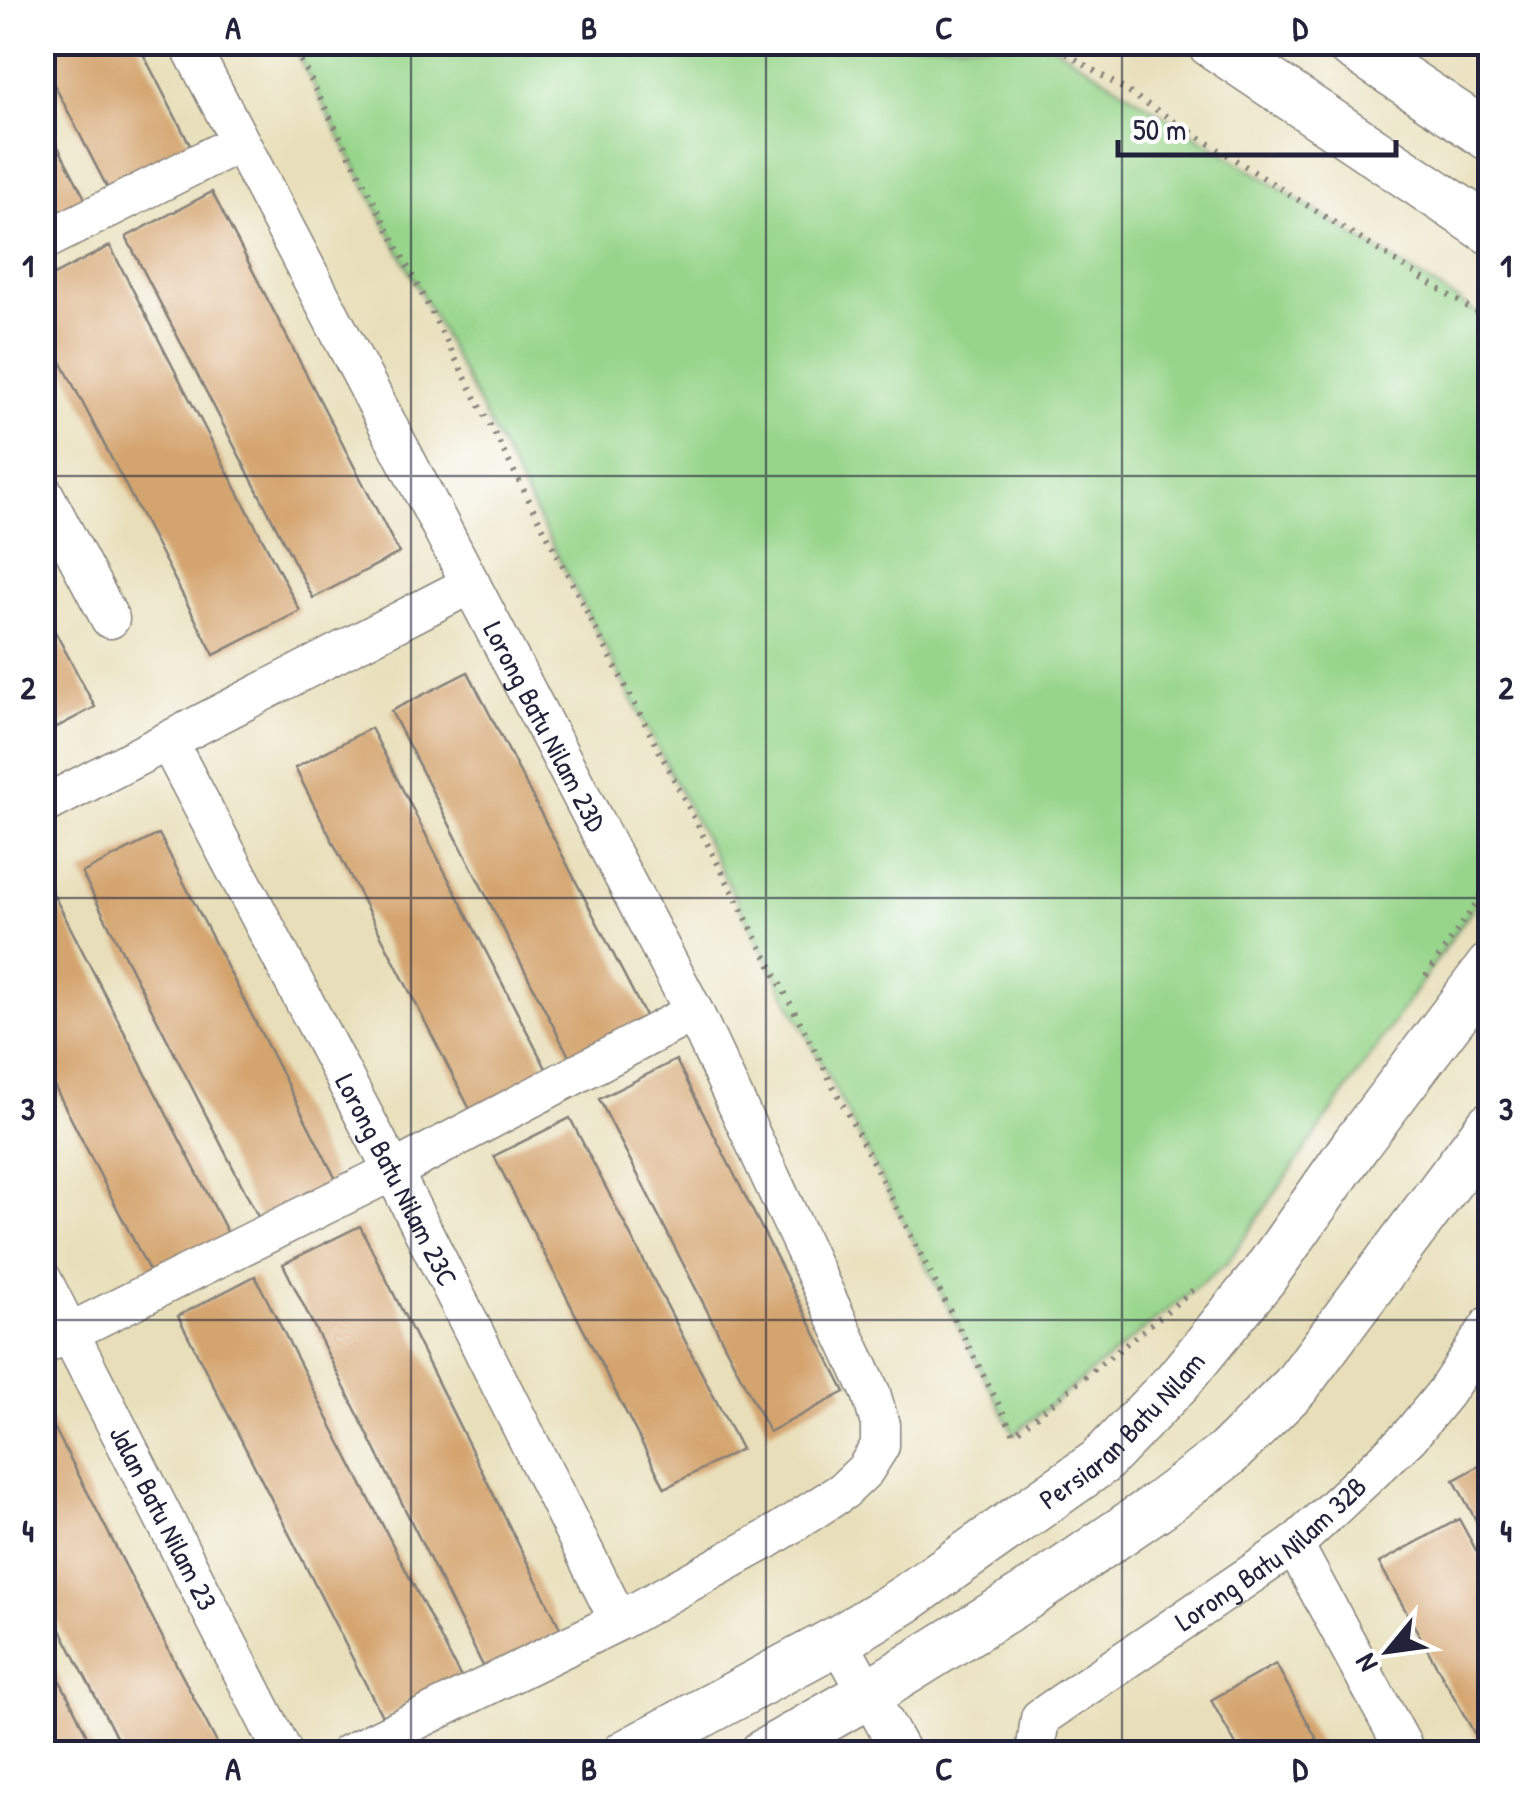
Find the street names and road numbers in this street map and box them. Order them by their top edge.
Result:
street label: Lorong Batu Nilam 23D [475,615,616,839]
street label: Lorong Batu Nilam 23C [326,1067,467,1293]
street label: Persiaran Batu Nilam [1032,1344,1213,1518]
street label: Jalan Batu Nilam 23 [101,1419,226,1616]
street label: Lorong Batu Nilam 32B [1168,1468,1375,1640]

